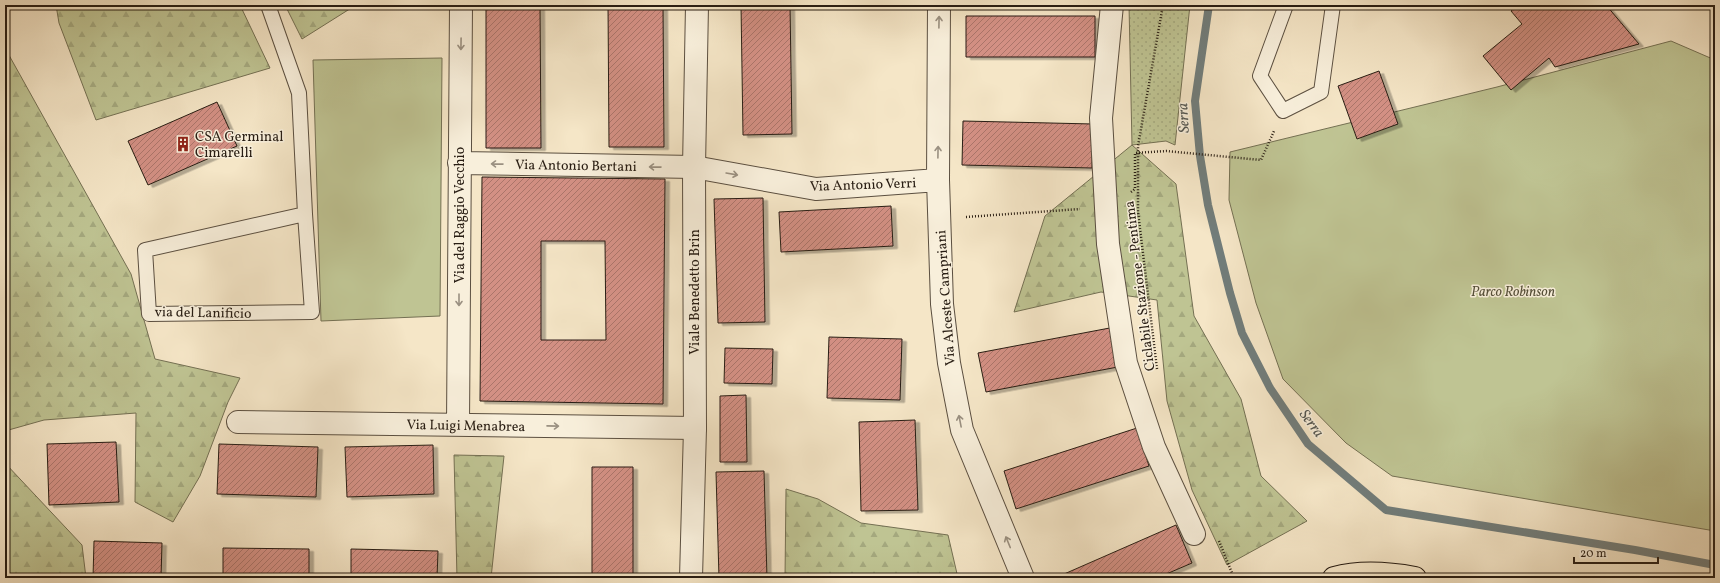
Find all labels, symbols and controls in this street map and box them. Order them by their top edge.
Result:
one-way arrow [935,16,943,29]
one-way arrow [457,37,465,50]
water label: Serra [1173,102,1196,134]
place label: CSA Germinal Cimarelli [195,128,283,163]
building icon: CSA Germinal Cimarelli [174,135,192,153]
one-way arrow [934,146,942,159]
street label: Via del Raggio Vecchio [451,147,470,283]
street label: Via Antonio Bertani [515,156,637,177]
one-way arrow [491,160,504,168]
one-way arrow [649,163,662,171]
one-way arrow [725,170,738,178]
street label: Via Antonio Verri [809,174,917,197]
street label: Ciclabile Stazione - Pentima [1121,200,1160,372]
street label: Viale Benedetto Brin [686,229,705,355]
street label: Via Alceste Campriani [932,229,961,366]
park label: Parco Robinson [1471,283,1555,302]
one-way arrow [455,293,463,306]
street label: via del Lanificio [154,303,252,324]
water label: Serra [1293,405,1328,442]
one-way arrow [956,415,964,428]
street label: Via Luigi Menabrea [406,416,526,437]
one-way arrow [546,422,559,430]
one-way arrow [1003,536,1011,548]
scale bar [1574,539,1658,565]
text: 20 m [1580,546,1607,562]

